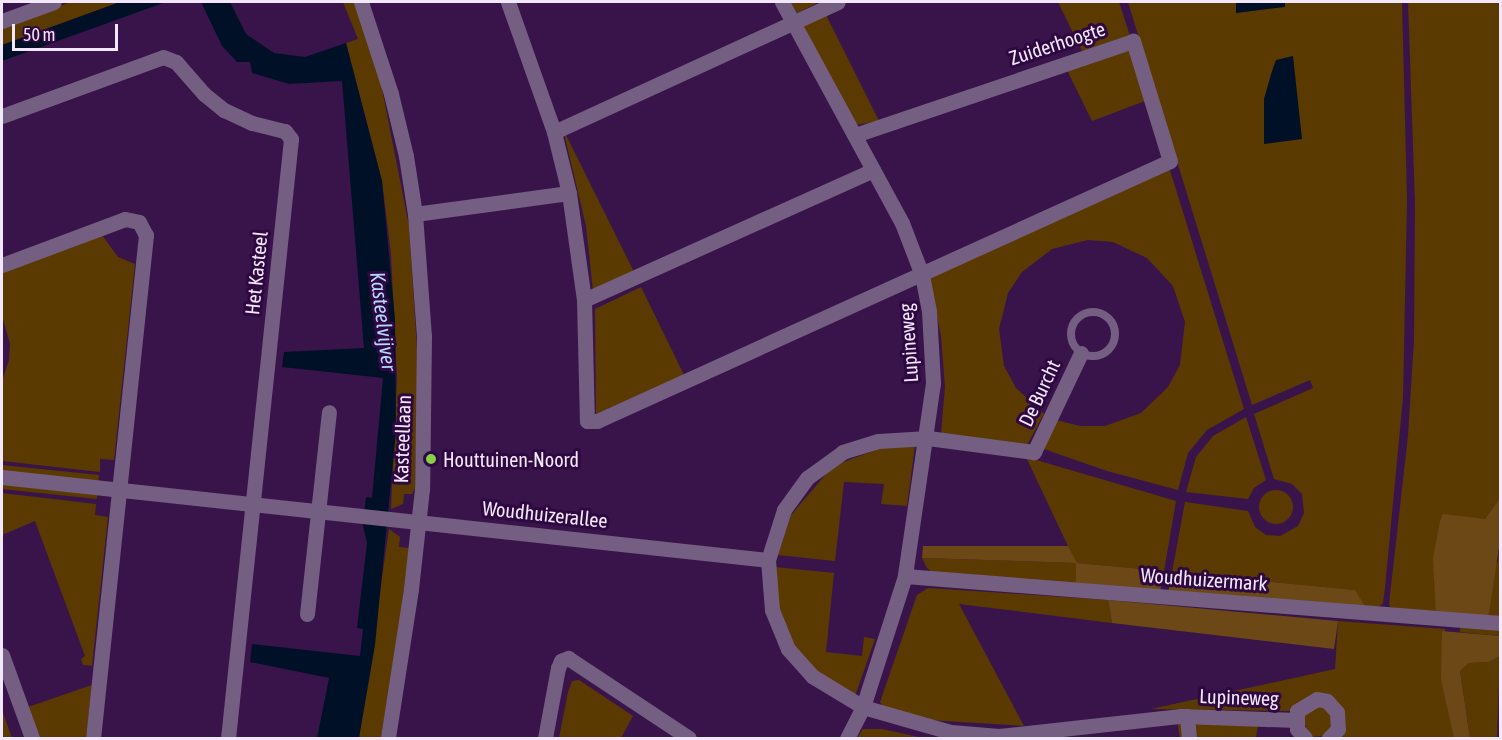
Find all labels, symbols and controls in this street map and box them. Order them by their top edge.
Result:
scale bar [15,12,122,50]
street label: Zuiderhoogte [1006,16,1108,70]
text: 50 m [23,24,55,45]
street label: Het Kasteel [240,230,272,316]
water label: Kasteelvijver [365,270,403,372]
street label: Lupineweg [893,303,923,383]
street label: De Burcht [1013,356,1065,430]
street label: Kasteellaan [388,394,416,484]
place label: Houttuinen-Noord [443,447,579,471]
marker: Houttuinen-Noord [424,452,438,466]
street label: Woudhuizerallee [481,495,609,533]
street label: Woudhuizermark [1140,563,1268,595]
street label: Lupineweg [1199,684,1279,710]

